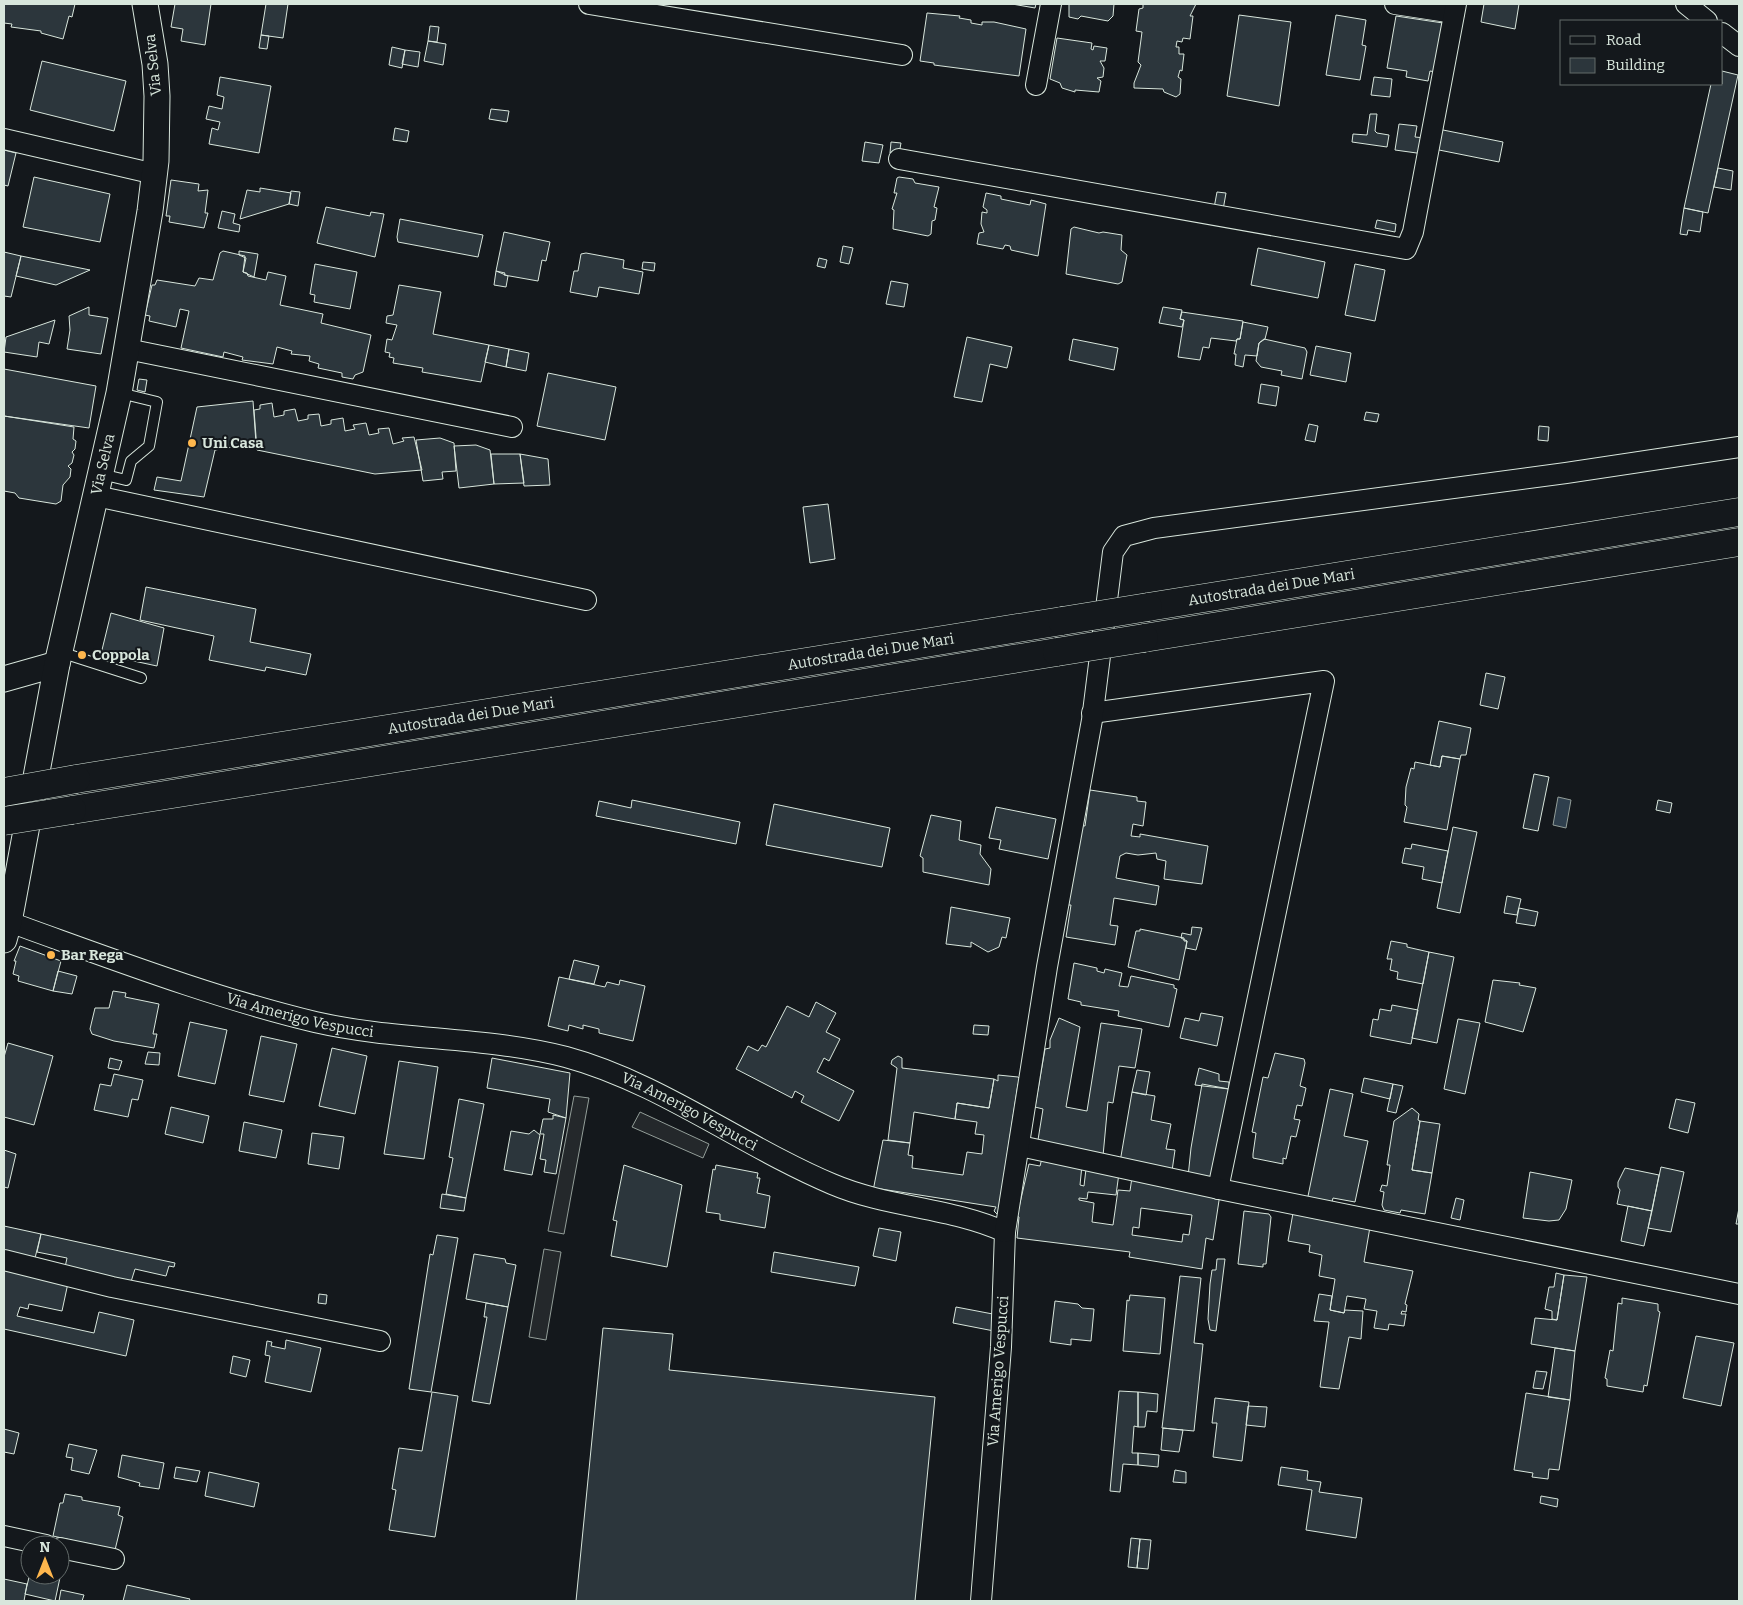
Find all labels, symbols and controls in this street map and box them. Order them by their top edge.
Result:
legend [1560,20,1723,85]
text: Road [1606,31,1641,49]
street label: Via Selva [141,33,165,97]
text: Building [1606,56,1665,74]
street label: Via Selva [87,432,118,497]
place label: Uni Casa [202,434,264,452]
marker: Uni Casa [186,437,198,449]
street label: Autostrada dei Due Mari [1187,565,1356,609]
street label: Autostrada dei Due Mari [786,629,956,674]
place label: Coppola [92,646,150,664]
marker: Coppola [76,649,88,661]
street label: Autostrada dei Due Mari [386,693,556,738]
place label: Bar Rega [61,946,124,964]
marker: Bar Rega [45,949,57,961]
street label: Via Amerigo Vespucci [224,989,375,1041]
street label: Via Amerigo Vespucci [619,1069,761,1155]
street label: Via Amerigo Vespucci [984,1295,1012,1447]
north arrow [20,1535,70,1585]
text: N [40,1539,51,1556]

